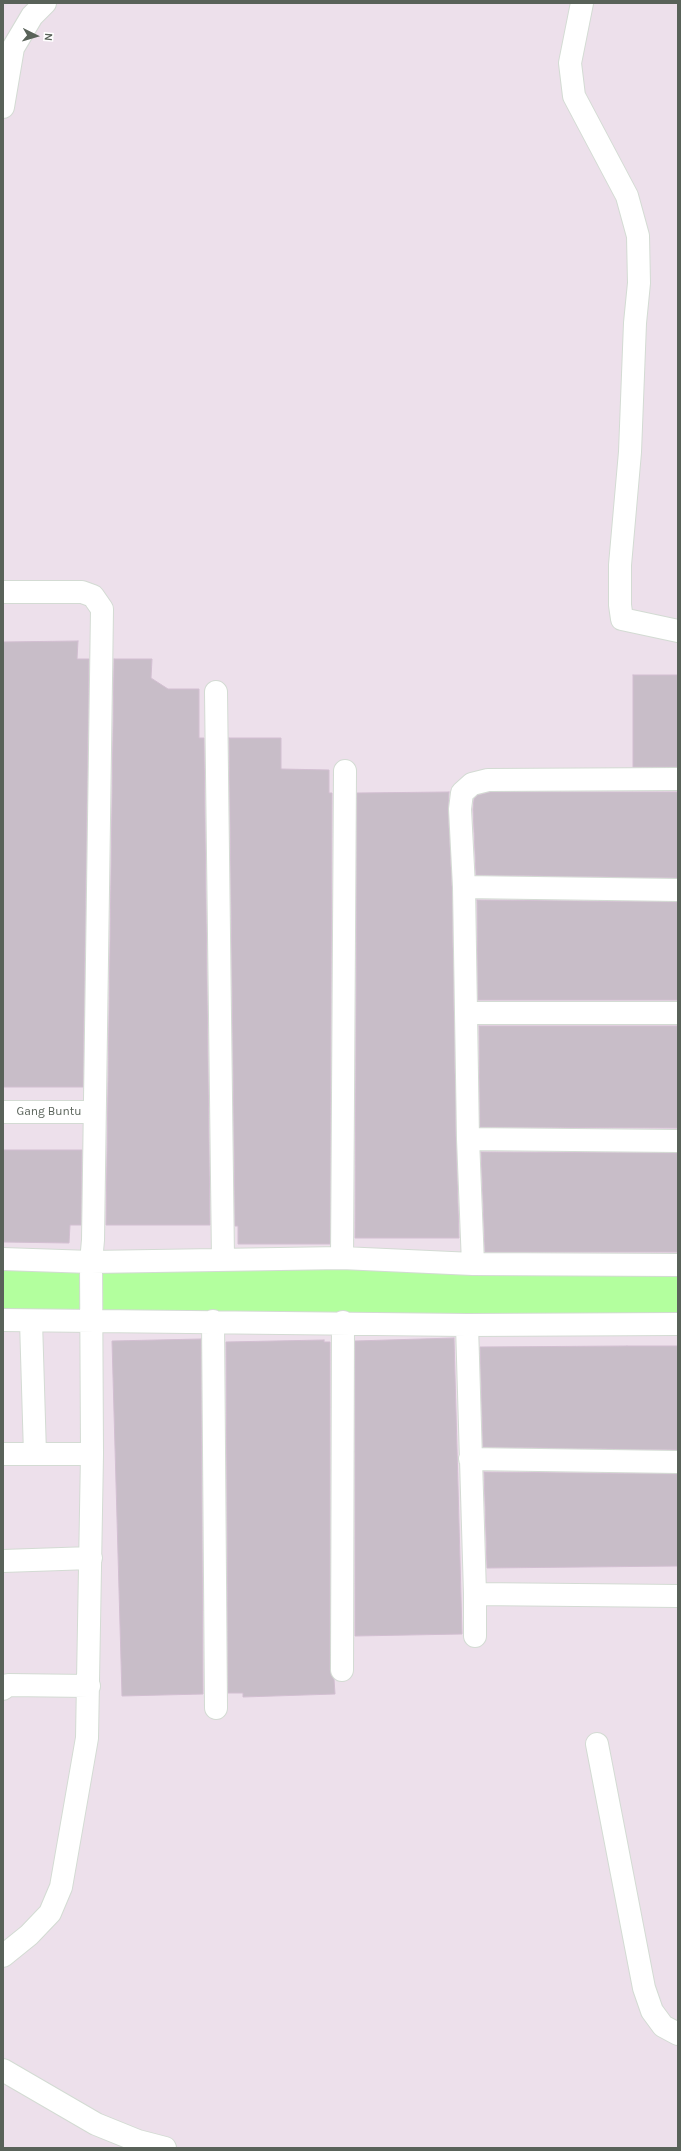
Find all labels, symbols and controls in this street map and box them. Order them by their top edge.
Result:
north arrow [16,16,56,56]
text: N [42,33,55,42]
street label: Gang Buntu [17,1105,81,1119]

